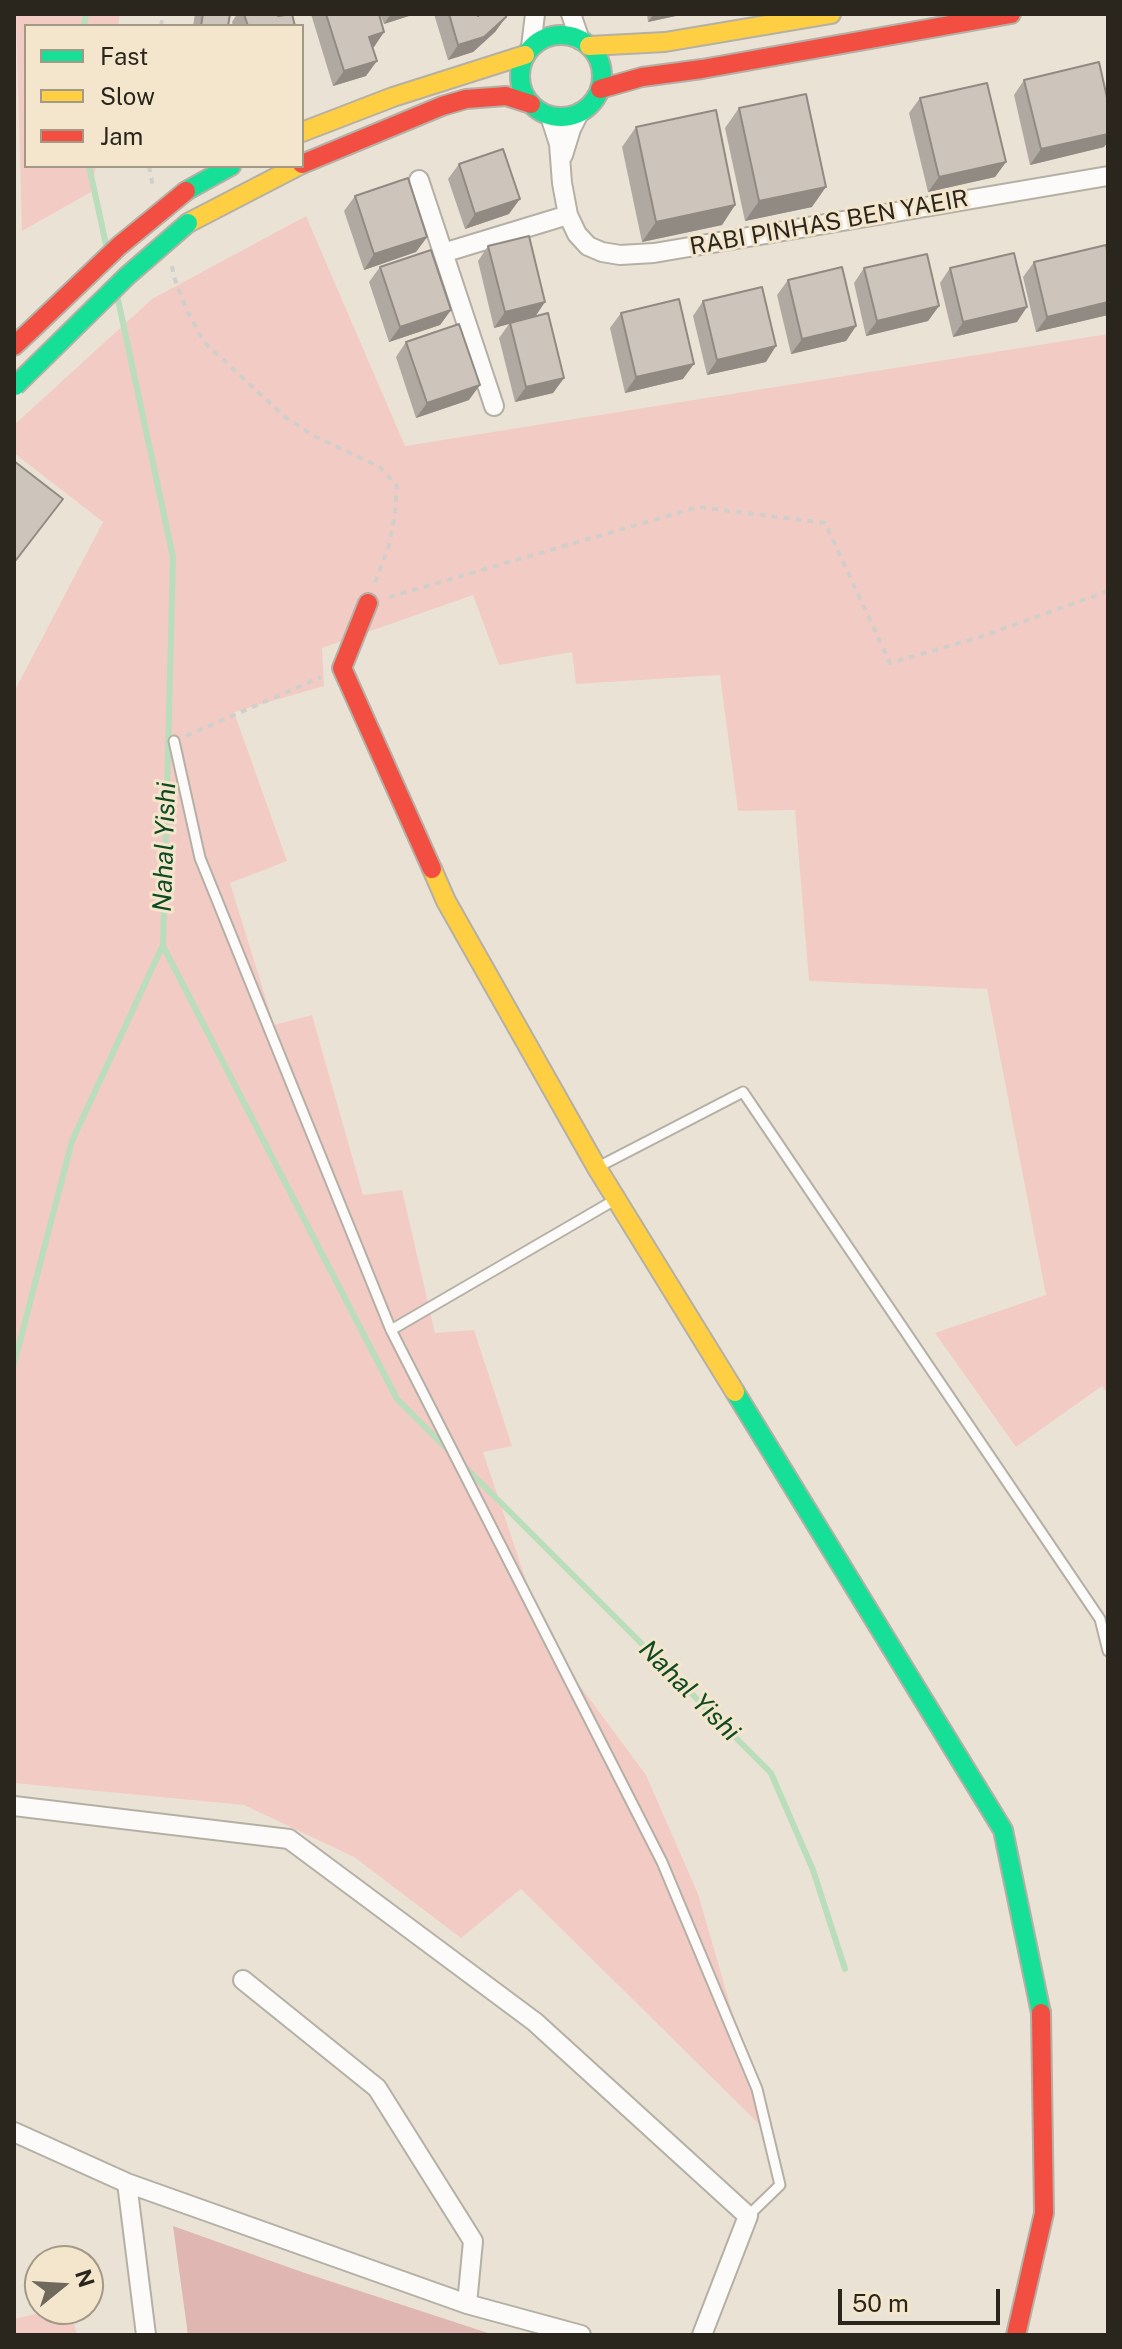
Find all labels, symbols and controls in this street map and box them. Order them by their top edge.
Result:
legend [24,24,304,168]
text: Fast [100,42,148,70]
text: Slow [100,82,155,110]
text: Jam [100,122,143,150]
street label: RABI PINHAS BEN YAEIR [687,184,971,262]
water label: Nahal Yishi [147,782,183,912]
water label: Nahal Yishi [632,1634,746,1748]
north arrow [24,2245,104,2325]
text: N [70,2266,100,2290]
scale bar [842,2273,1004,2323]
text: 50 m [852,2289,909,2317]

